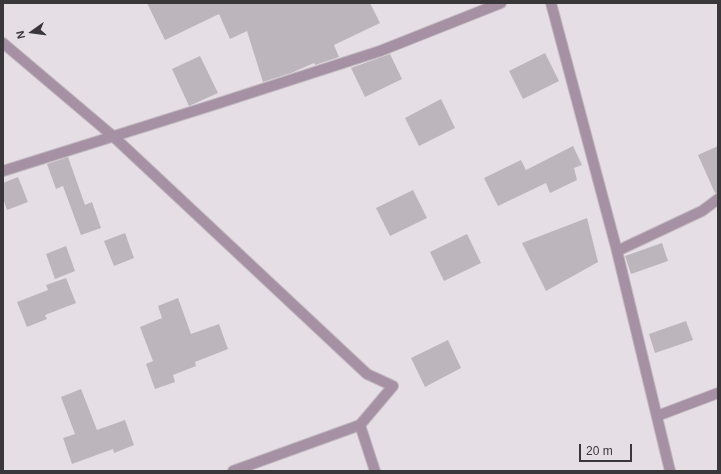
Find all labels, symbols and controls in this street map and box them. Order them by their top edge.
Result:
north arrow [12,12,52,52]
text: N [14,30,27,40]
scale bar [581,436,634,462]
text: 20 m [586,444,613,458]

